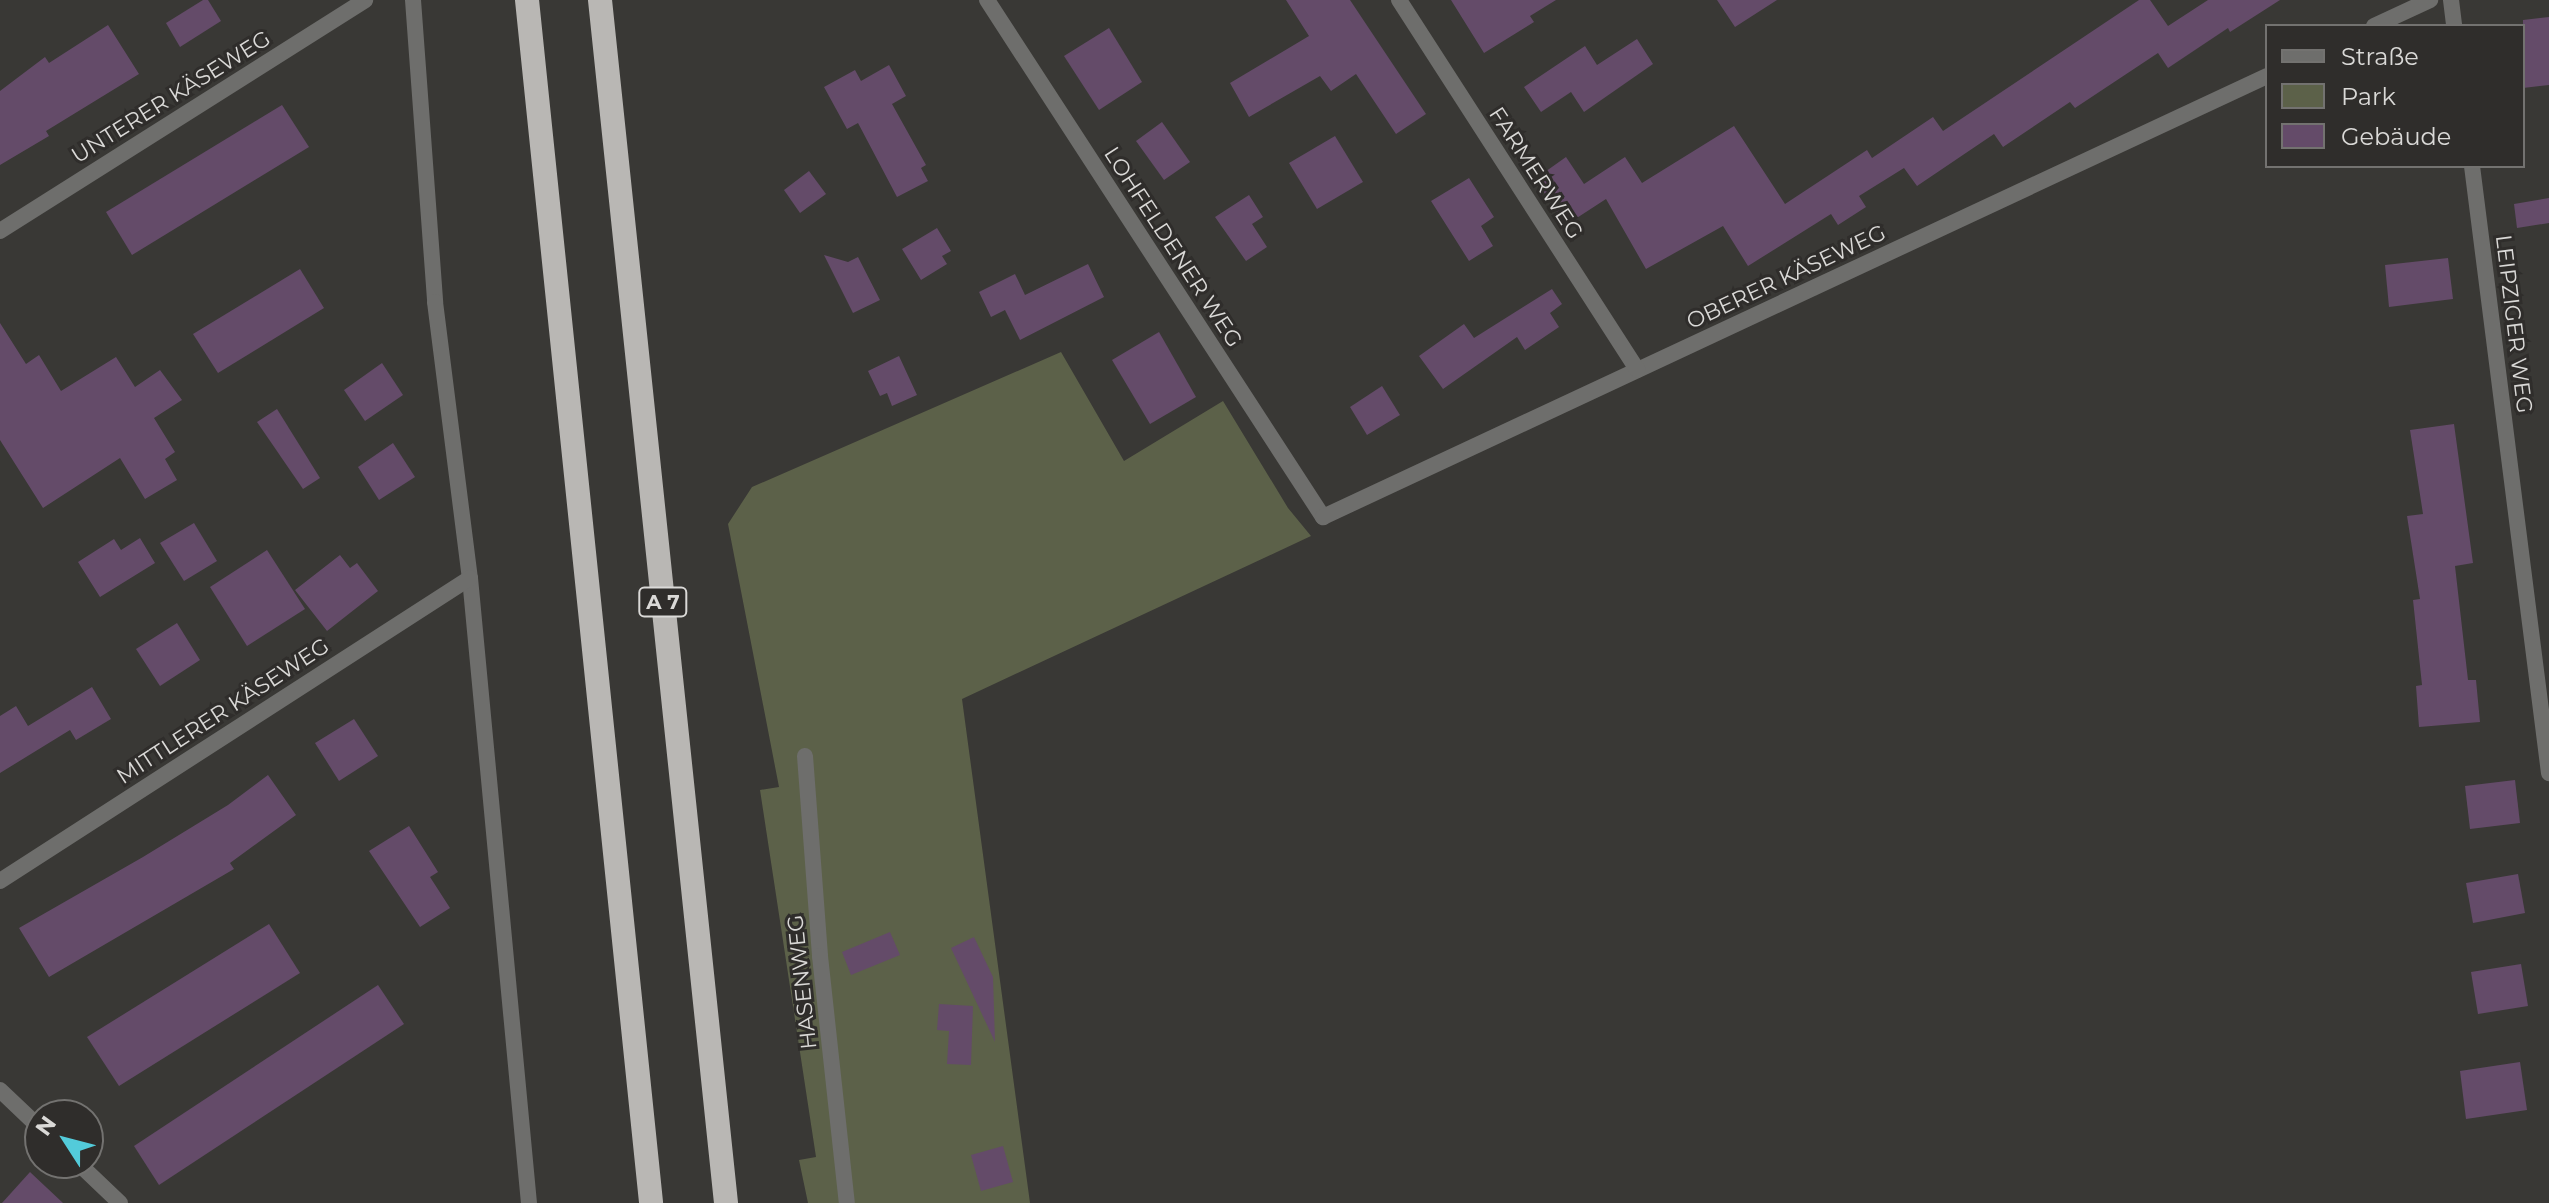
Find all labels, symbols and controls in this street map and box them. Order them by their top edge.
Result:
legend [2265,24,2525,168]
street label: UNTERER KÄSEWEG [67,25,275,169]
text: Straße [2341,42,2419,71]
text: Park [2341,82,2396,111]
street label: FARMERWEG [1483,102,1589,244]
text: Gebäude [2341,122,2451,151]
street label: LOHFELDENER WEG [1098,142,1248,352]
street label: OBERER KÄSEWEG [1682,219,1890,335]
street label: LEIPZIGER WEG [2490,233,2538,415]
road number: A 7 [637,586,689,618]
street label: MITTLERER KÄSEWEG [112,632,334,790]
street label: HASENWEG [782,913,822,1051]
north arrow [24,1099,104,1179]
text: N [30,1111,62,1141]

